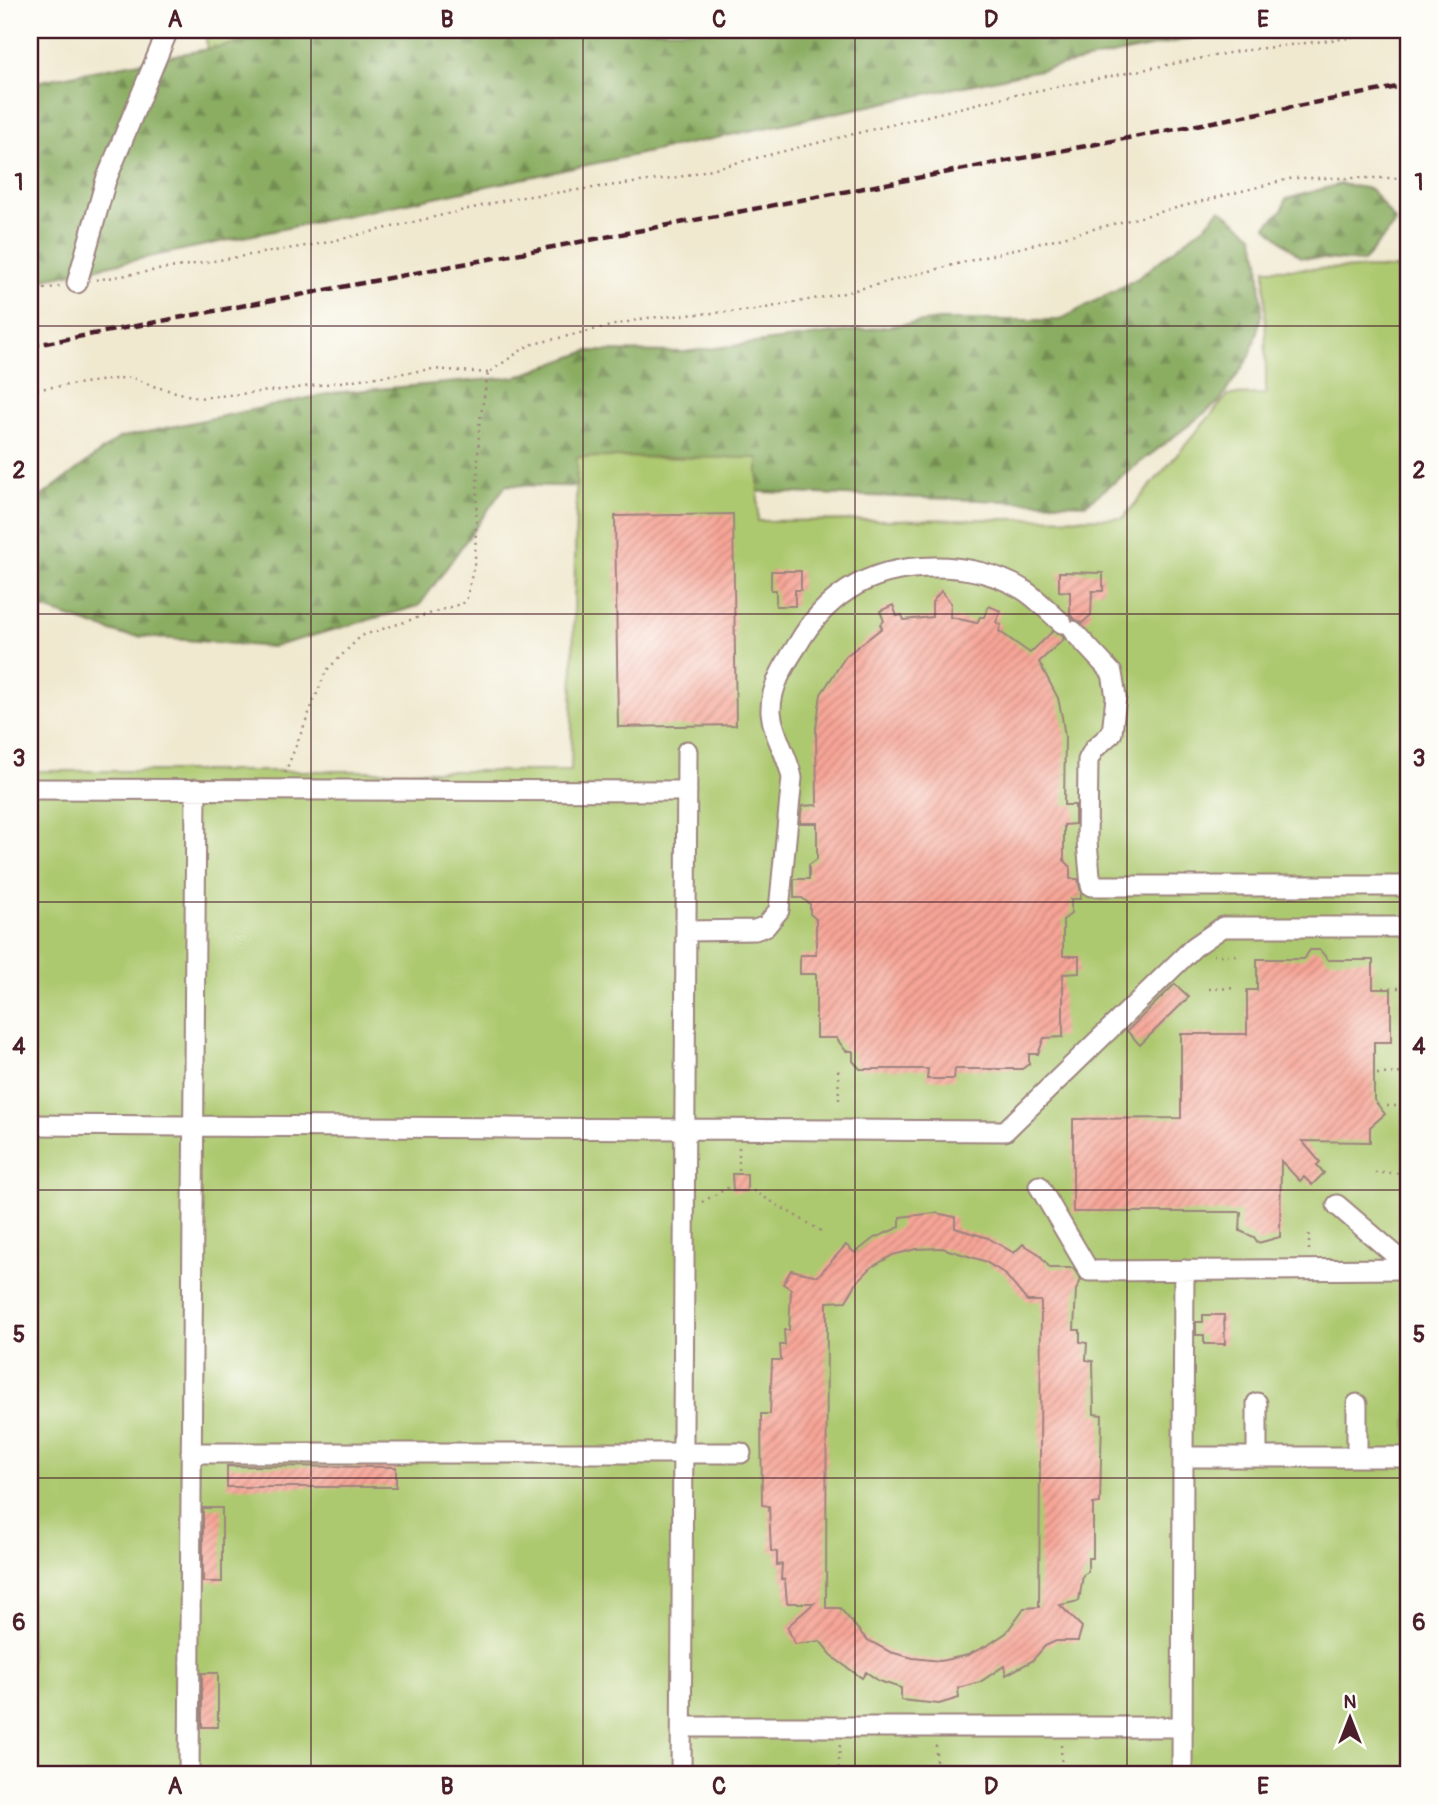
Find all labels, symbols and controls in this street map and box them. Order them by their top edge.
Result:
text: A [168,5,183,34]
text: B [440,5,454,34]
text: C [712,5,726,34]
text: D [984,5,998,34]
text: E [1257,5,1269,34]
text: 1 [15,168,24,197]
text: 1 [1415,168,1424,197]
text: 2 [13,456,26,485]
text: 2 [1413,456,1426,485]
text: 3 [13,744,25,773]
text: 3 [1413,744,1425,773]
text: 4 [12,1032,26,1061]
text: 4 [1412,1032,1426,1061]
text: 5 [13,1320,25,1349]
text: 5 [1413,1320,1425,1349]
text: 6 [12,1608,26,1637]
text: 6 [1412,1608,1426,1637]
north arrow [1316,1682,1386,1752]
text: N [1344,1690,1357,1714]
text: A [168,1772,183,1801]
text: B [440,1772,454,1801]
text: C [712,1772,726,1801]
text: D [984,1772,998,1801]
text: E [1257,1772,1269,1801]

